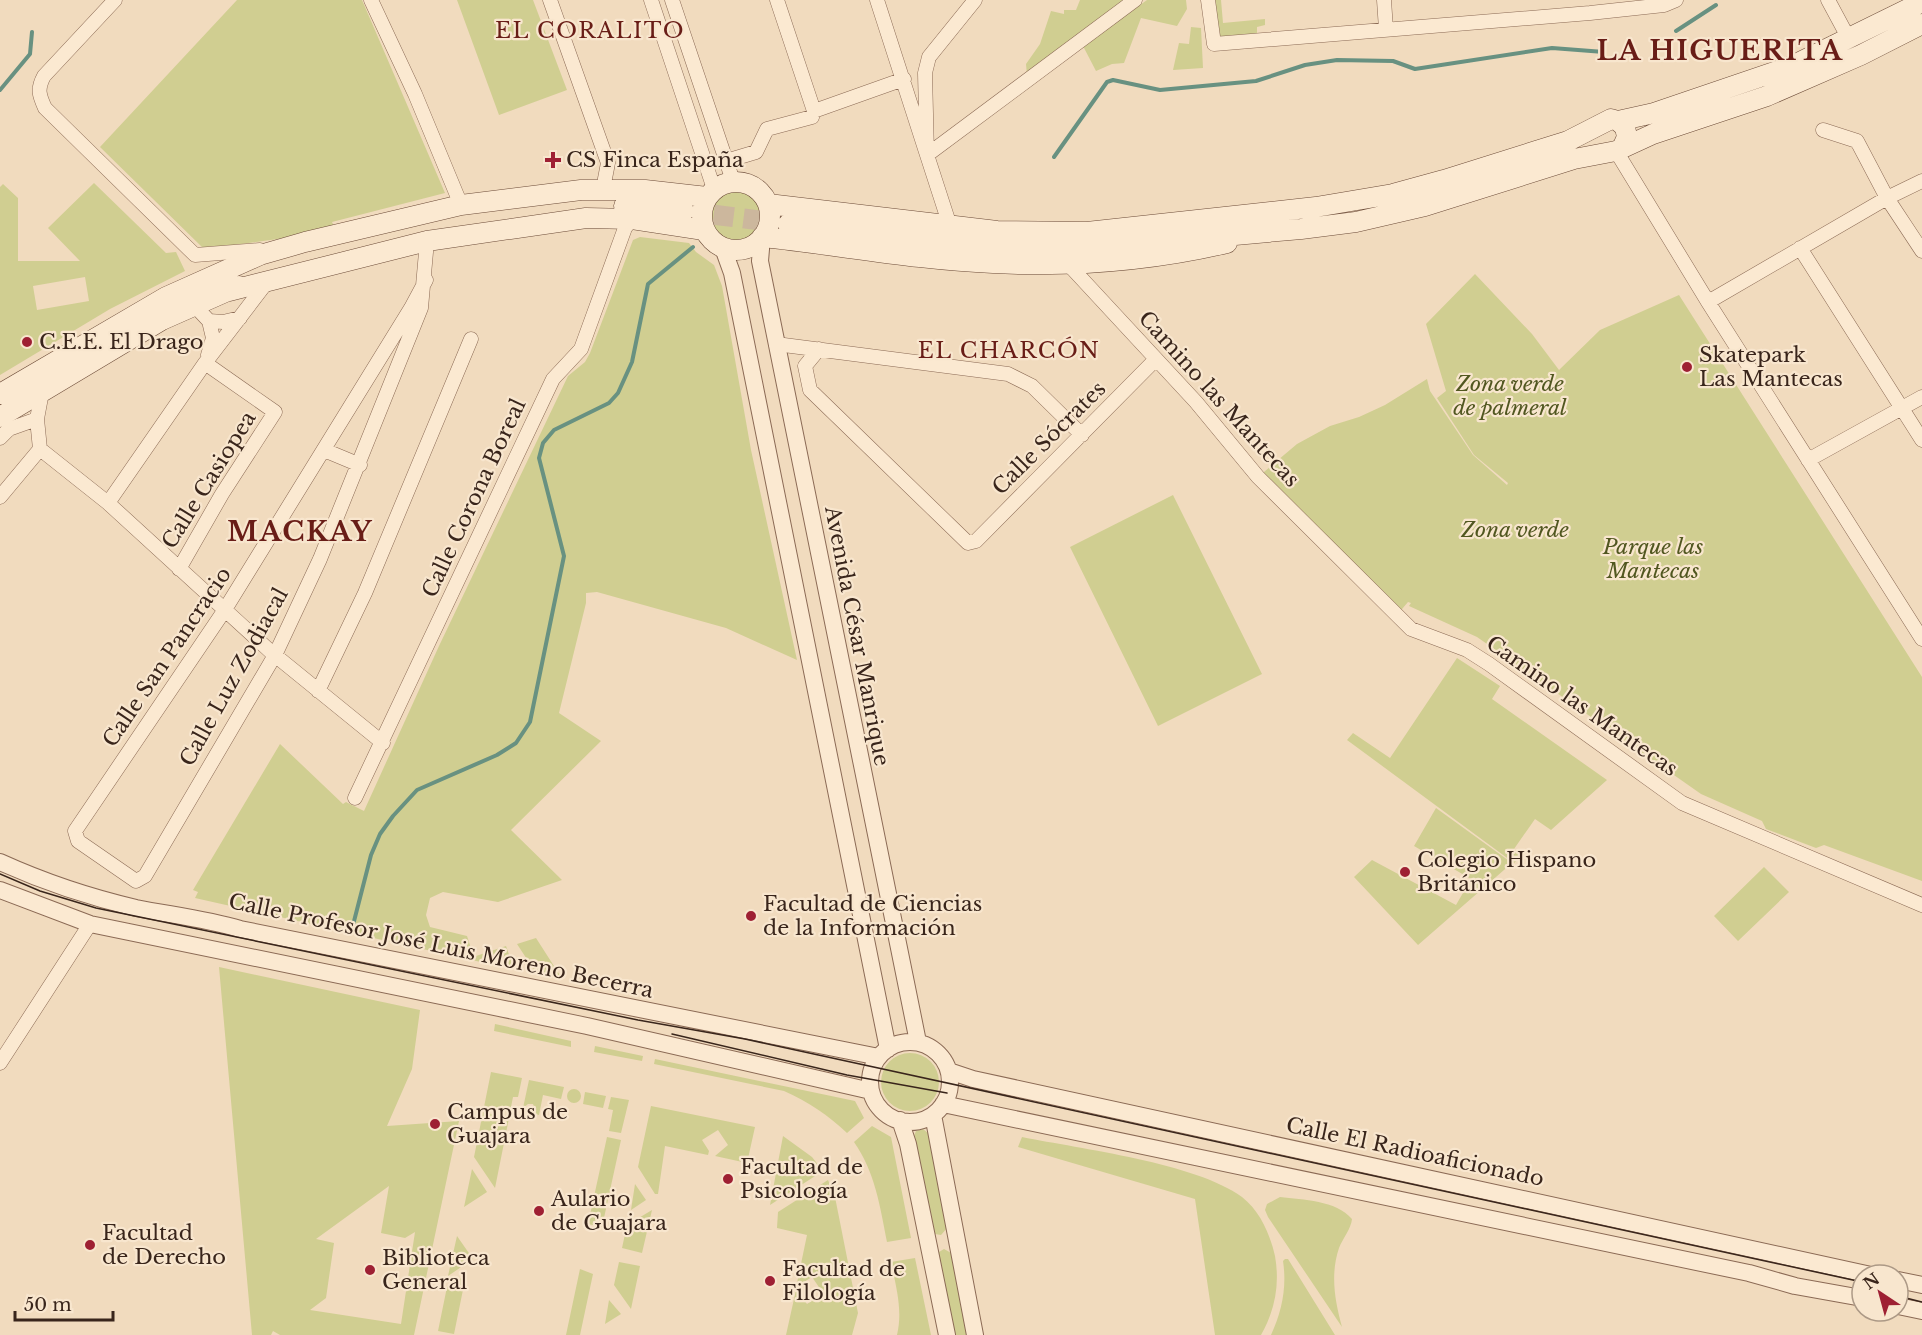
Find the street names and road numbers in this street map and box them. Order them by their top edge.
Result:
street label: Camino las Mantecas [1133,306,1305,492]
street label: Calle Sócrates [987,376,1111,500]
street label: Calle Corona Boreal [417,394,532,602]
street label: Calle Casiopea [156,406,262,553]
street label: Avenida César Manrique [819,503,895,768]
street label: Calle San Pancracio [97,562,237,752]
street label: Calle Luz Zodiacal [174,583,294,771]
street label: Camino las Mantecas [1481,630,1683,782]
street label: Calle Profesor José Luis Moreno Becerra [226,888,656,1004]
street label: Calle El Radioaficionado [1284,1112,1546,1192]

